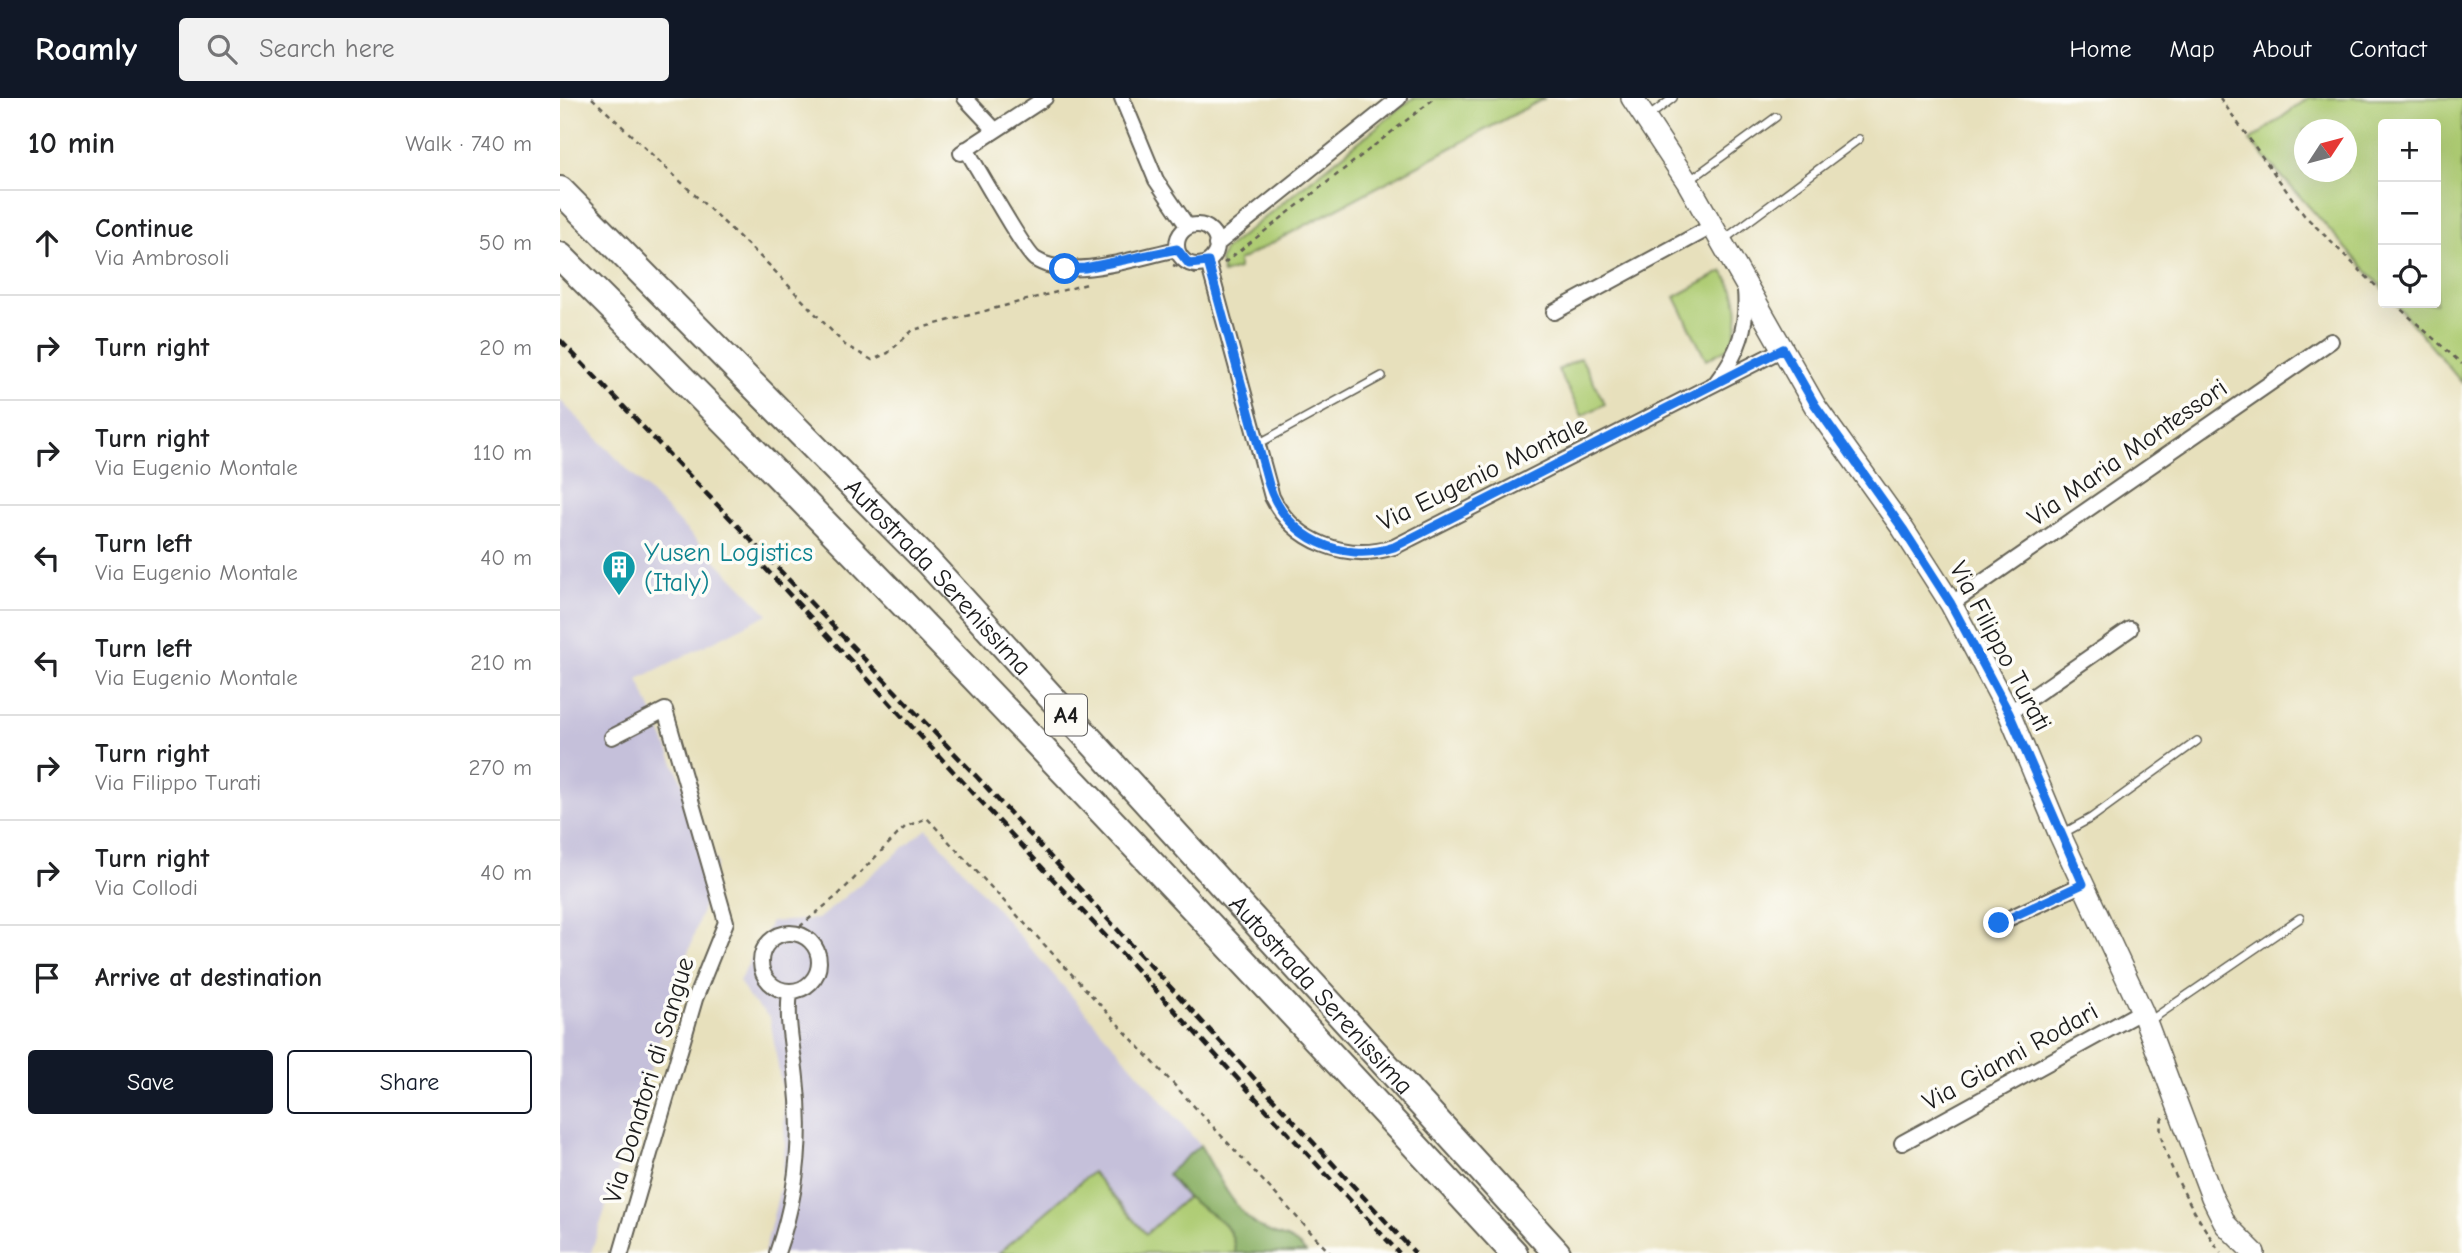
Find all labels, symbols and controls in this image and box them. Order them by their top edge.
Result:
search box [179,18,669,81]
text: Roamly [35,30,137,68]
icon: search [203,30,241,68]
text: Search here [259,34,395,64]
text: Home [2070,35,2131,63]
text: Map [2169,35,2215,63]
text: About [2253,35,2311,63]
text: Contact [2349,35,2427,63]
north arrow [2294,119,2357,182]
map controls [2378,119,2441,308]
button: + [2378,119,2441,182]
text: 10 min [28,126,115,161]
text: Walk · 740 m [405,130,532,157]
button: − [2378,182,2441,245]
text: Continue [95,214,193,244]
icon: ahead [28,224,66,262]
text: 50 m [479,229,532,256]
text: Via Ambrosoli [95,244,229,271]
button: locate [2378,245,2441,308]
route start [1049,253,1080,284]
icon: right [28,329,66,367]
text: Turn right [95,333,209,363]
text: 20 m [479,334,532,361]
street label: Via Maria Montessori [2022,373,2233,533]
street label: Via Eugenio Montale [1373,410,1592,538]
text: Turn right [95,424,209,454]
icon: right [28,434,66,472]
text: 110 m [473,439,532,466]
text: Via Eugenio Montale [95,454,298,481]
street label: Autostrada Serenissima [838,473,1038,682]
text: Turn left [95,529,192,559]
place label: Yusen Logistics (Italy) [644,538,813,598]
icon: left [28,539,66,577]
text: 40 m [480,544,532,571]
building icon: Yusen Logistics (Italy) [600,548,638,597]
street label: Via Filippo Turati [1943,556,2057,736]
text: Via Eugenio Montale [95,559,298,586]
text: Turn left [95,634,192,664]
icon: left [28,644,66,682]
text: 210 m [470,649,532,676]
text: Via Eugenio Montale [95,664,298,691]
road number: A4 [1045,694,1087,736]
text: Turn right [95,739,209,769]
icon: right [28,749,66,787]
text: 270 m [468,754,532,781]
text: Via Filippo Turati [95,769,261,796]
text: Turn right [95,844,209,874]
icon: right [28,854,66,892]
text: 40 m [480,859,532,886]
text: Via Collodi [95,874,198,901]
street label: Autostrada Serenissima [1223,889,1419,1101]
route end [1983,907,2014,938]
street label: Via Donatori di Sangue [597,954,701,1207]
icon: arrive [28,959,66,997]
text: Arrive at destination [95,963,322,993]
street label: Via Gianni Rodari [1918,996,2103,1117]
button: Save [28,1050,273,1114]
button: Share [287,1050,532,1114]

